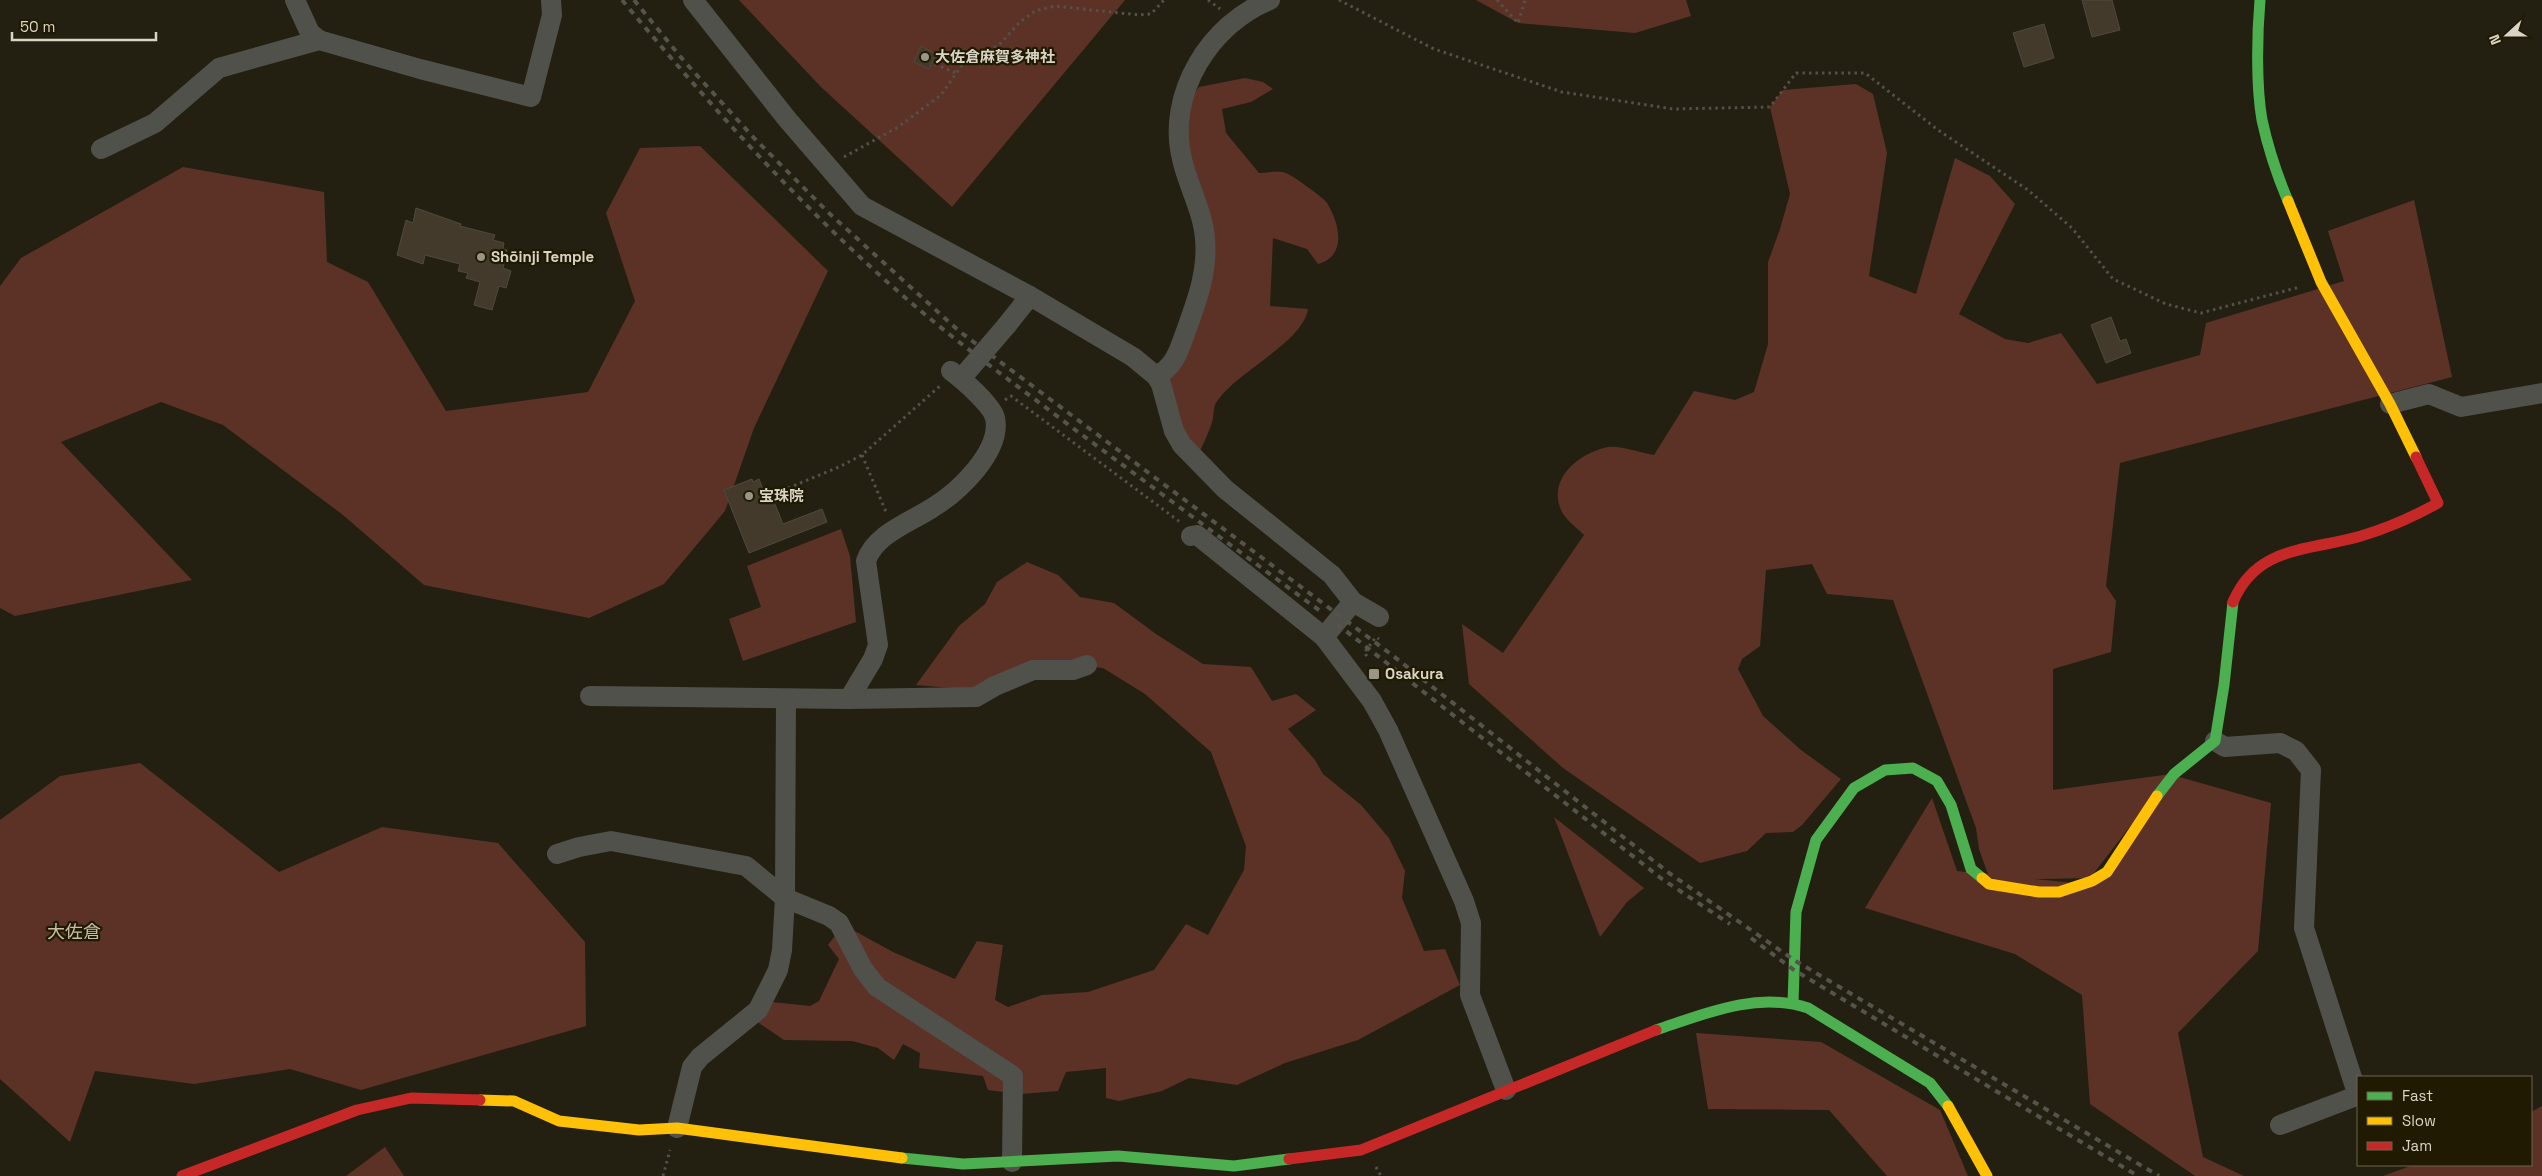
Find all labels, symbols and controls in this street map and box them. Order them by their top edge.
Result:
scale bar [12,10,156,42]
north arrow [2482,10,2532,60]
text: 50 m [20,17,55,36]
text: N [2485,32,2505,47]
place label: 大佐倉麻賀多神社 [935,47,1055,66]
marker: 大佐倉麻賀多神社 [919,51,931,63]
place label: Shōinji Temple [491,247,595,266]
marker: Shōinji Temple [475,251,487,263]
place label: 宝珠院 [759,486,804,505]
marker: 宝珠院 [743,490,755,502]
place label: Osakura [1385,664,1444,683]
marker: Osakura [1367,667,1381,681]
district label: 大佐倉 [47,920,101,943]
legend [2357,1076,2532,1166]
text: Fast [2402,1086,2433,1105]
text: Slow [2402,1111,2436,1130]
text: Jam [2402,1136,2432,1155]

